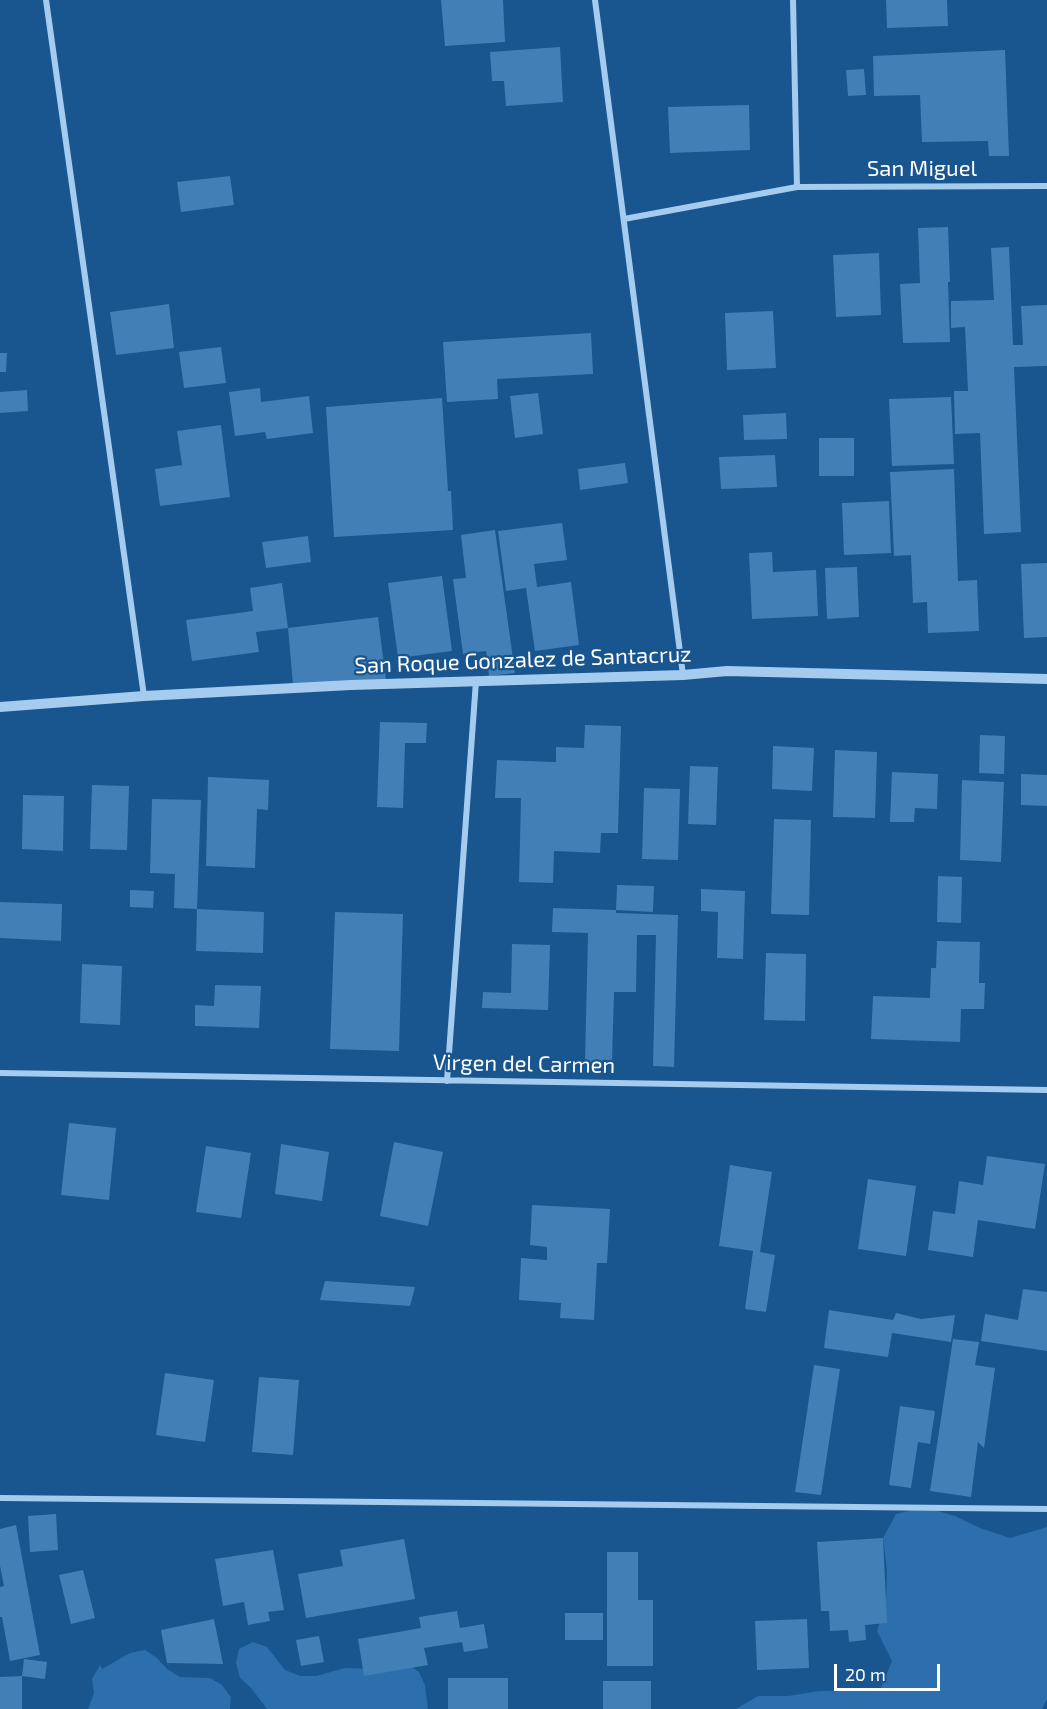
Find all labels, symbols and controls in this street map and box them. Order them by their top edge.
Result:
street label: San Miguel [867,156,977,182]
street label: San Roque Gonzalez de Santacruz [354,641,692,679]
street label: Virgen del Carmen [433,1049,615,1079]
scale bar [837,1652,944,1690]
text: 20 m [845,1663,886,1685]

